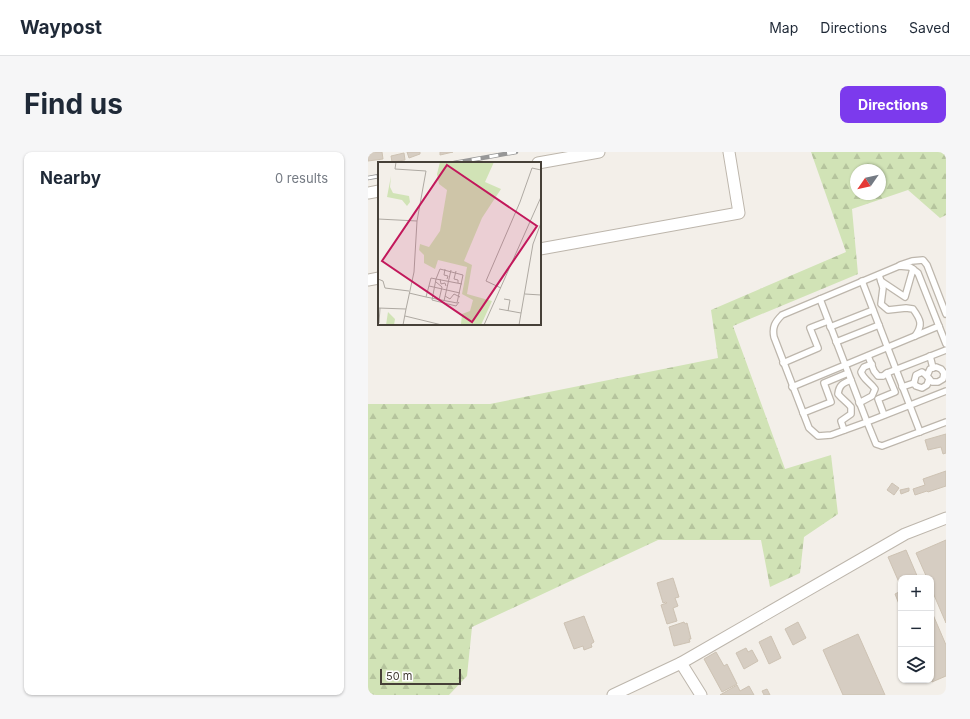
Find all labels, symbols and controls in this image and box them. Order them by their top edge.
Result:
text: Waypost [20,16,102,39]
text: Map [769,19,798,36]
text: Directions [820,19,887,36]
text: Saved [909,19,950,36]
button: Directions [840,86,946,123]
text: Find us [24,87,123,121]
inset map [378,162,541,325]
north arrow [850,164,886,200]
text: Nearby [40,168,101,188]
text: 0 results [275,170,328,186]
map controls [898,575,934,683]
button: + [898,575,934,611]
button: − [898,611,934,647]
button: layers [898,647,934,683]
scale bar [380,667,461,686]
text: 50 m [386,669,412,683]

